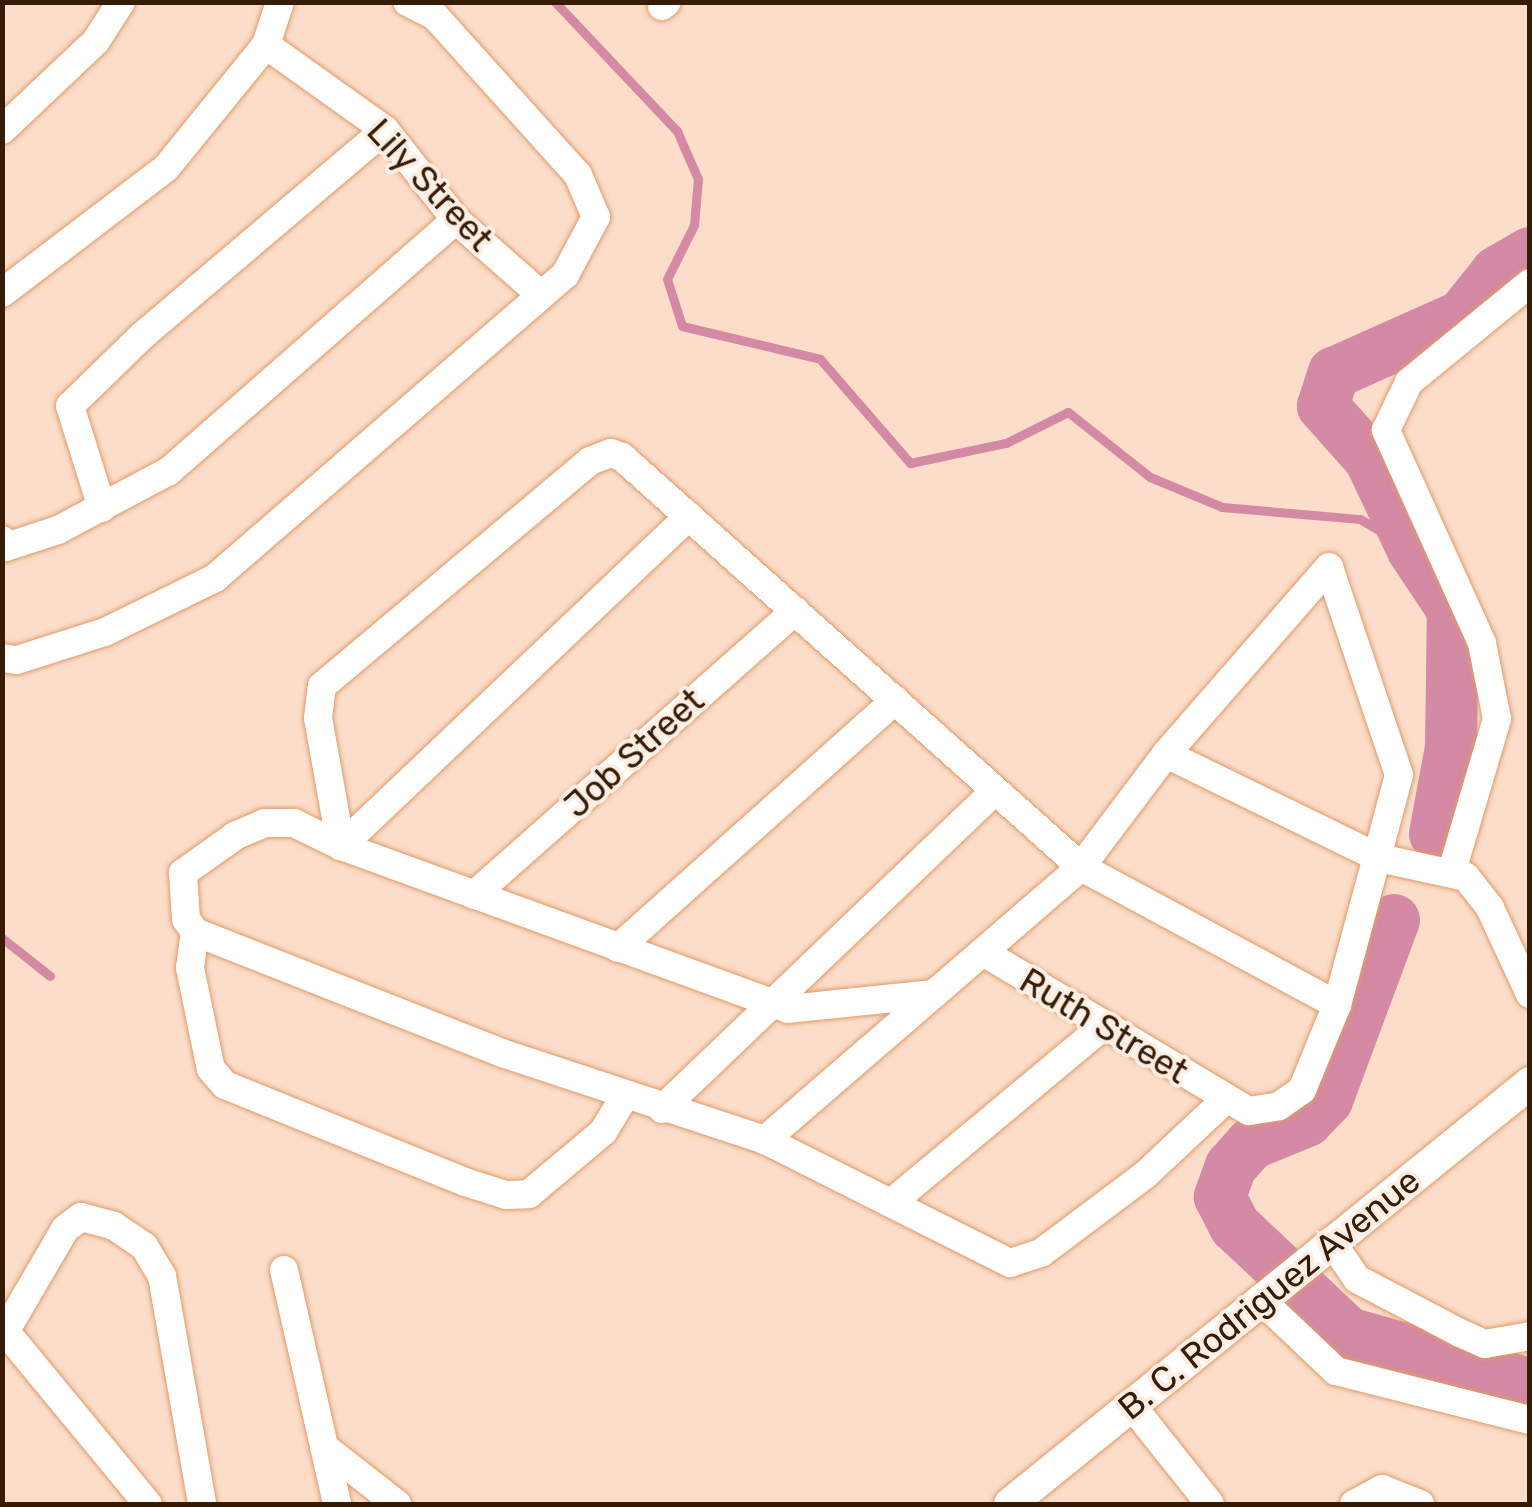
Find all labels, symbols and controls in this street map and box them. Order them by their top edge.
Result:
street label: Lily Street [358,110,502,260]
street label: Job Street [556,680,712,826]
street label: Ruth Street [1012,959,1196,1093]
street label: B. C. Rodriguez Avenue [1109,1159,1429,1429]

